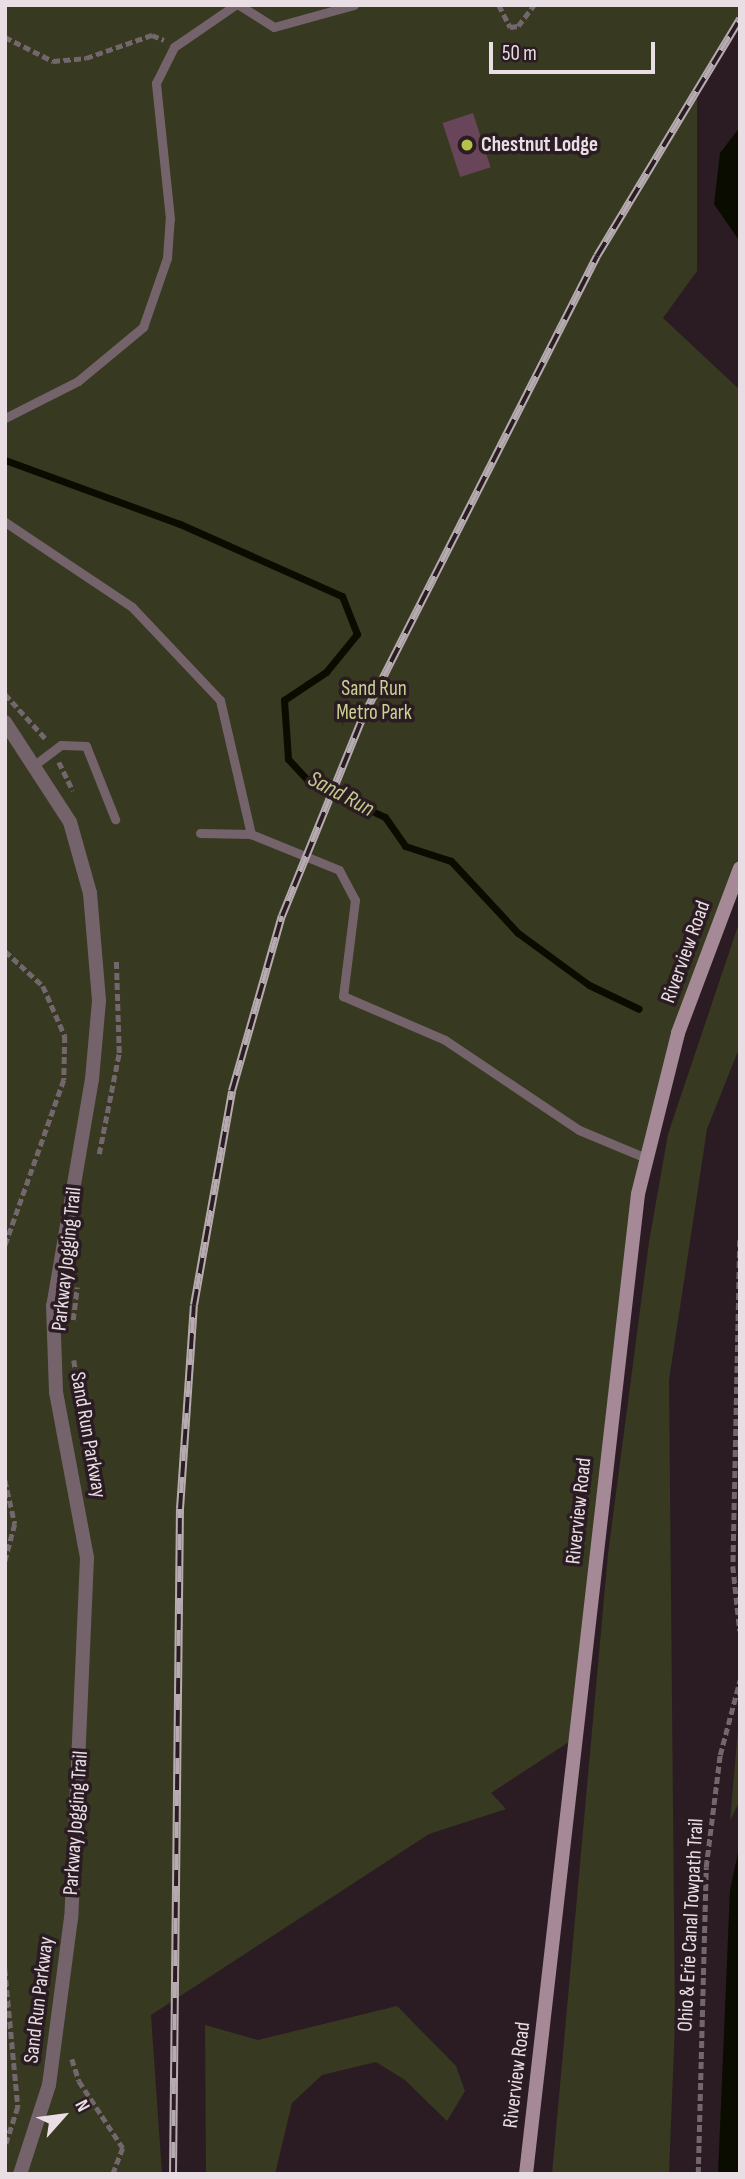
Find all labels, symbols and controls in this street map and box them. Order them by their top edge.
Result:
scale bar [493,28,659,72]
text: 50 m [502,41,537,66]
place label: Chestnut Lodge [481,132,598,158]
marker: Chestnut Lodge [459,137,475,153]
park label: Sand Run Metro Park [336,676,412,726]
water label: Sand Run [303,765,379,823]
street label: Riverview Road [656,898,716,1006]
street label: Parkway Jogging Trail [47,1186,87,1332]
street label: Sand Run Parkway [65,1370,111,1500]
street label: Riverview Road [561,1457,597,1565]
street label: Parkway Jogging Trail [58,1750,94,1896]
street label: Ohio & Erie Canal Towpath Trail [673,1818,709,2032]
street label: Sand Run Parkway [19,1935,59,2065]
street label: Riverview Road [498,2021,536,2129]
north arrow [28,2081,98,2151]
text: N [69,2096,95,2116]

